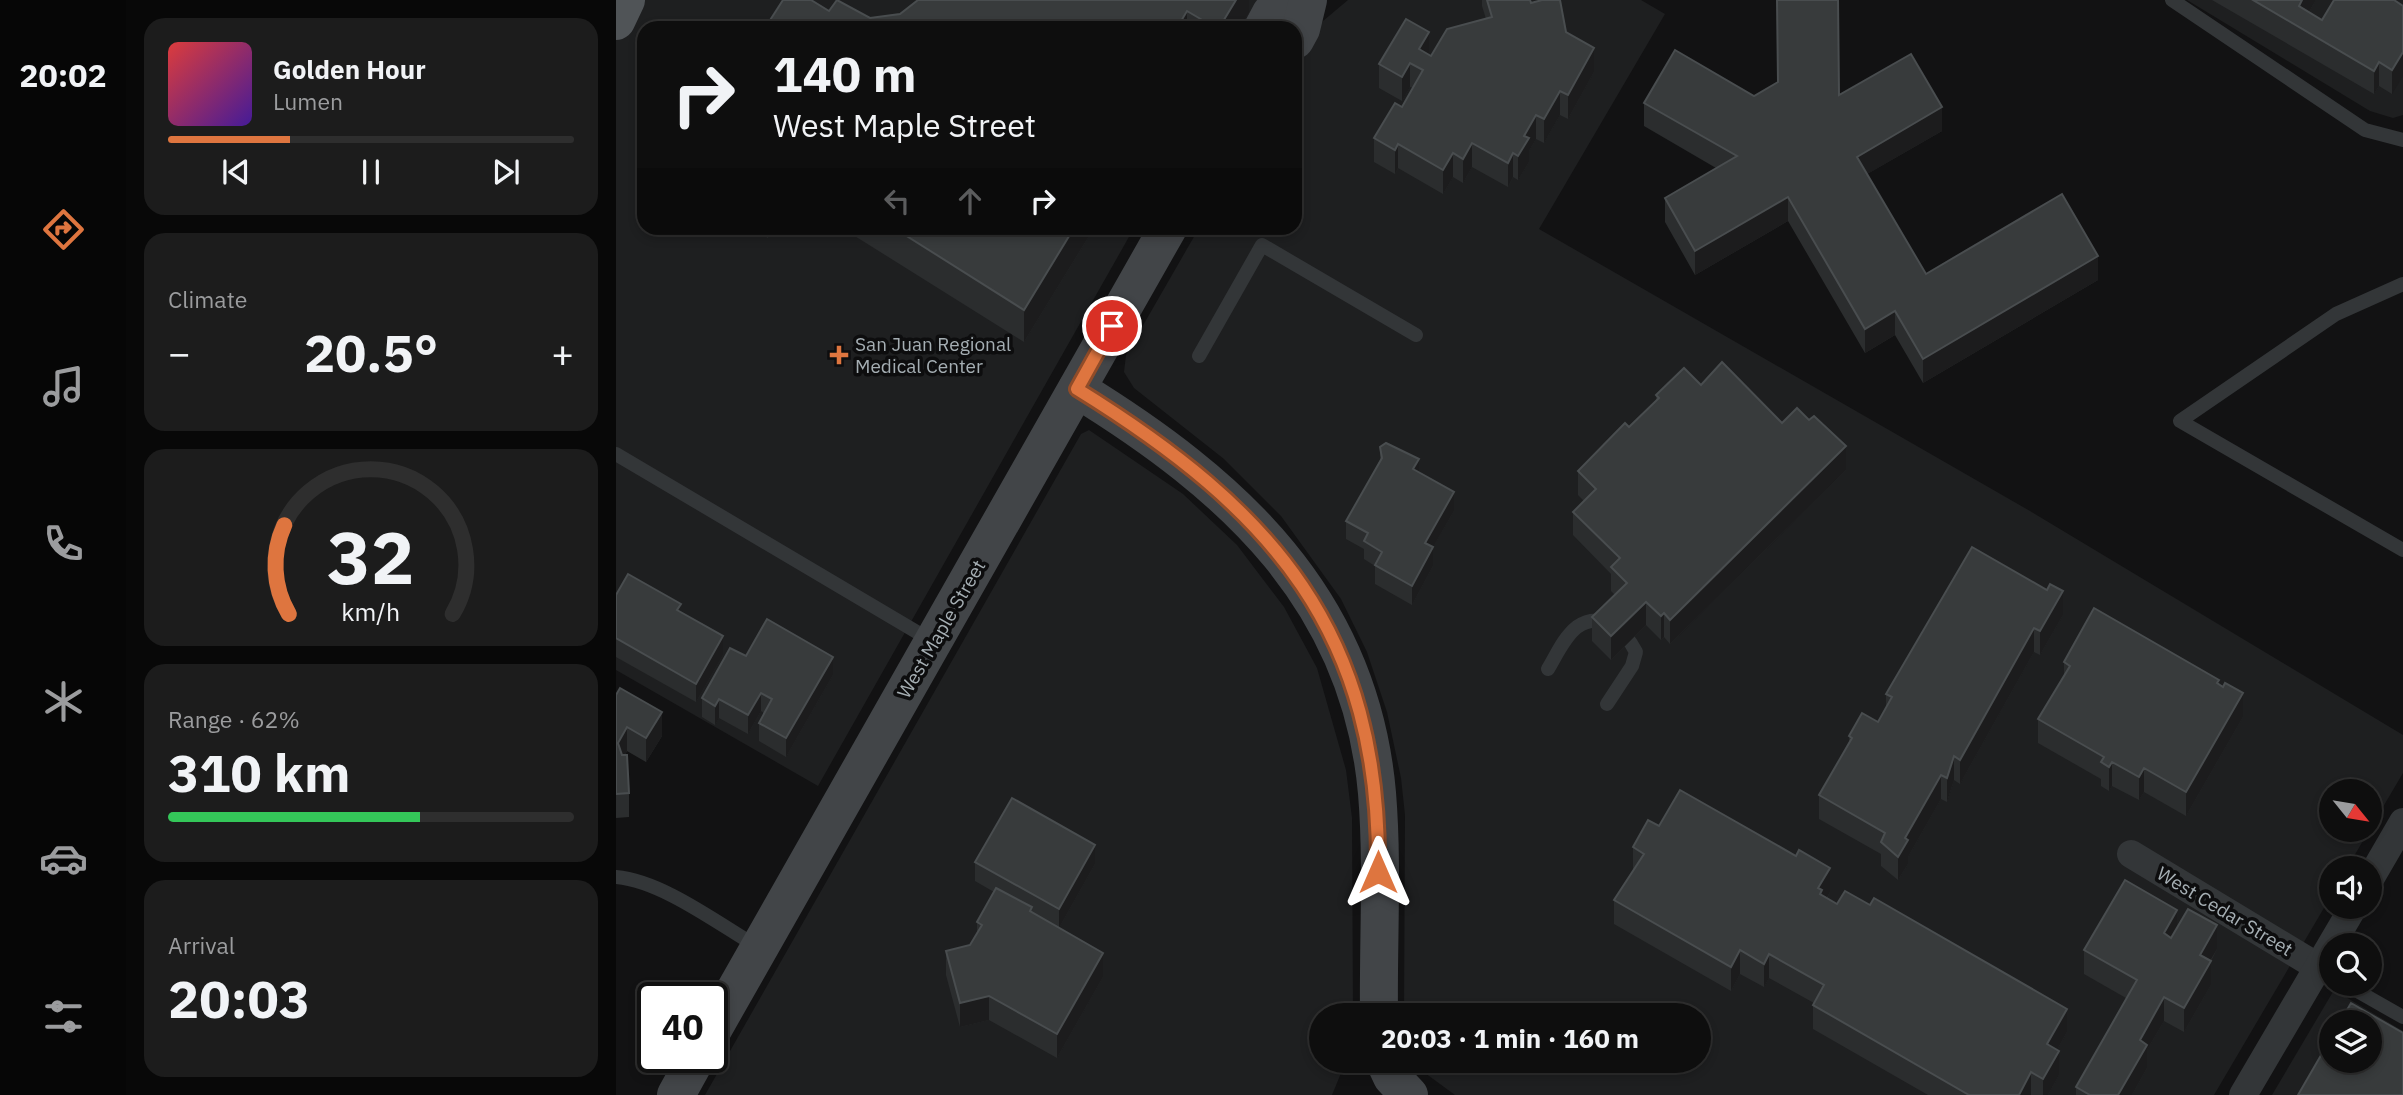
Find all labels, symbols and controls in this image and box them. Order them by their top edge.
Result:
text: 140 m [773,42,917,105]
icon: right [658,49,749,140]
text: Golden Hour [273,52,426,86]
text: 20:02 [19,54,107,96]
text: Lumen [273,86,343,116]
text: West Maple Street [773,104,1036,146]
icon: previous [217,153,255,191]
icon: pause [352,153,390,191]
icon: next [487,153,525,191]
icon: left [878,182,916,220]
icon: ahead [951,182,989,220]
icon: right [1024,182,1062,220]
icon: directions [39,205,88,254]
text: Climate [168,284,247,314]
pin [1082,296,1142,356]
icon: arrive [1093,307,1131,345]
text: 20.5° [304,319,438,386]
text: − [168,328,191,377]
text: + [551,328,574,377]
place label: San Juan Regional Medical Center [855,332,1011,378]
marker: San Juan Regional Medical Center [829,345,849,365]
icon: music [39,362,88,411]
text: 32 [327,509,415,604]
icon: phone [39,519,88,568]
street label: West Maple Street [892,555,990,703]
text: km/h [342,594,400,627]
icon: climate [39,677,88,726]
text: Range · 62% [168,704,300,734]
text: 310 km [168,739,350,806]
north arrow [2319,779,2382,842]
map controls [2319,779,2382,1073]
icon: car [39,834,88,883]
position arrow [1341,835,1415,909]
button: sound [2319,856,2382,919]
street label: West Cedar Street [2153,861,2297,961]
text: Arrival [168,930,235,960]
button: search [2319,933,2382,996]
text: 20:03 [168,965,310,1032]
speed limit sign: 40 [637,982,728,1073]
icon: filters [39,992,88,1041]
button: layers [2319,1010,2382,1073]
text: 20:03 · 1 min · 160 m [1381,1021,1639,1055]

